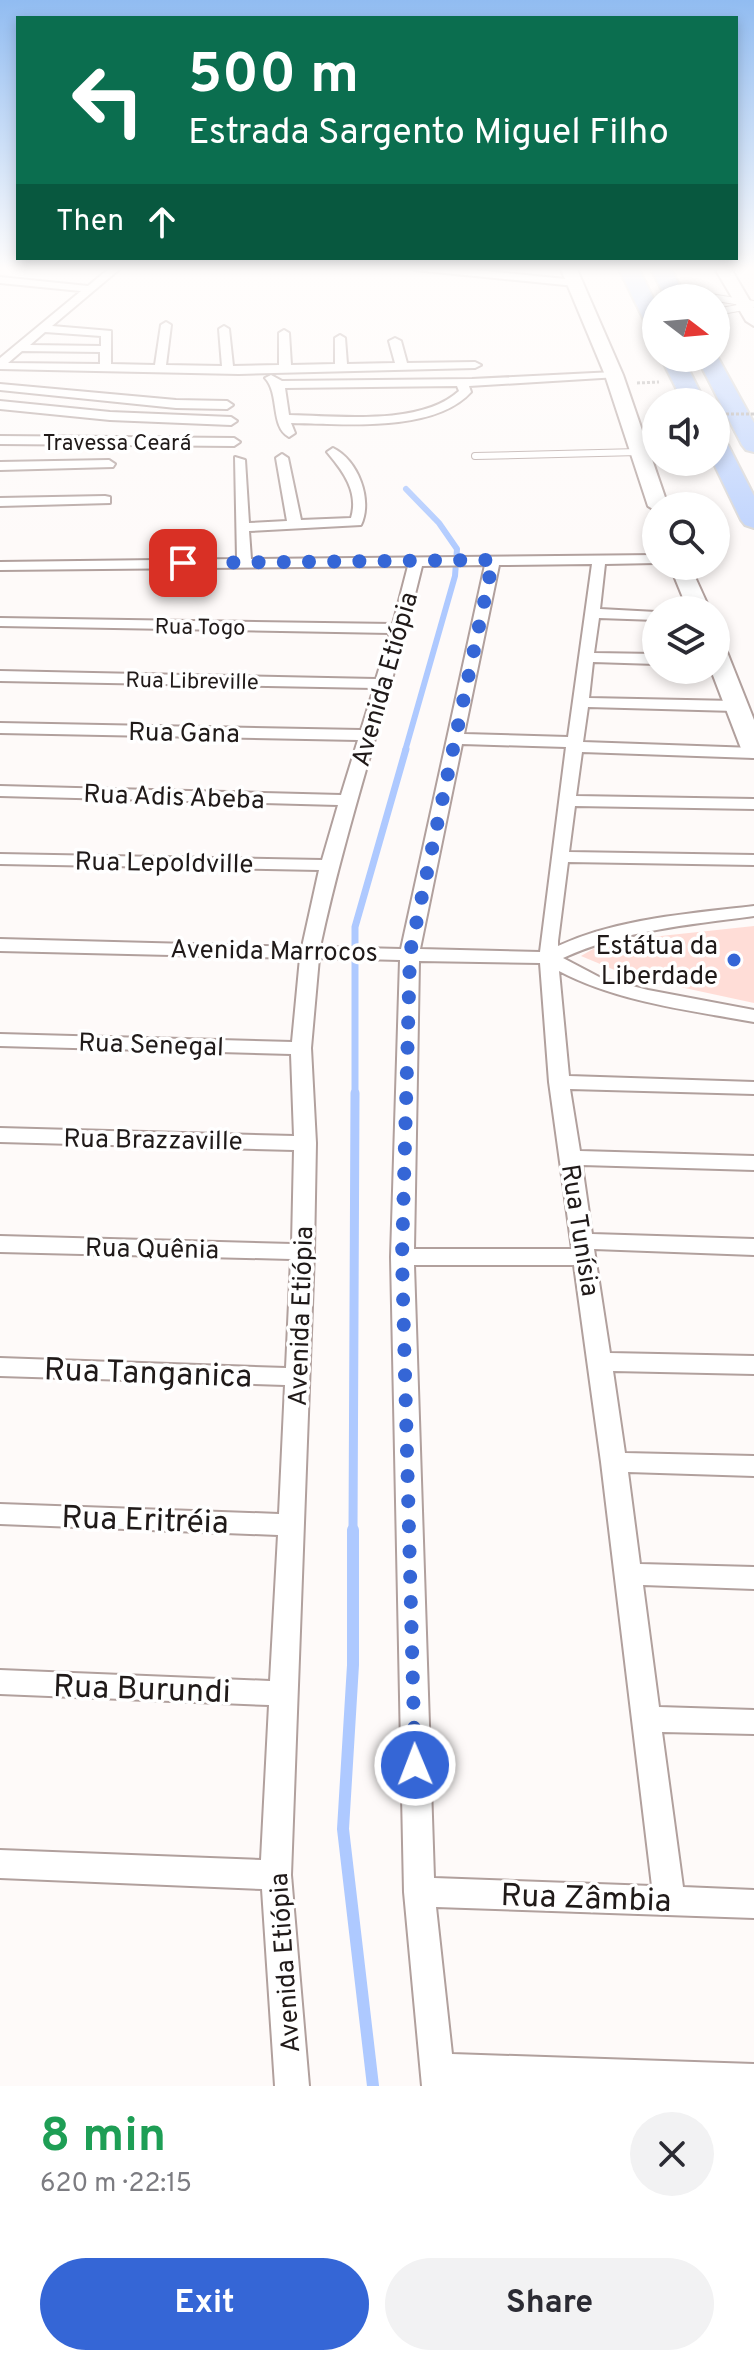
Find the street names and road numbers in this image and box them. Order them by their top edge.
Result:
street label: Travessa Ceará [43,431,191,458]
street label: Avenida Etiópia [346,588,427,771]
street label: Rua Togo [154,614,246,643]
street label: Rua Libreville [125,668,259,697]
street label: Rua Gana [128,717,240,752]
street label: Rua Adis Abeba [83,779,265,818]
street label: Rua Lepoldville [74,846,254,883]
street label: Avenida Marrocos [170,934,378,971]
street label: Rua Senegal [78,1027,224,1066]
street label: Rua Brazzaville [63,1123,243,1160]
street label: Rua Tunísia [552,1162,605,1299]
street label: Avenida Etiópia [283,1225,322,1407]
street label: Rua Quênia [85,1233,219,1268]
street label: Rua Tanganica [43,1351,253,1399]
street label: Rua Eritréia [61,1499,229,1545]
street label: Rua Burundi [52,1668,231,1714]
street label: Avenida Etiópia [264,1872,309,2054]
street label: Rua Zâmbia [500,1877,672,1923]

